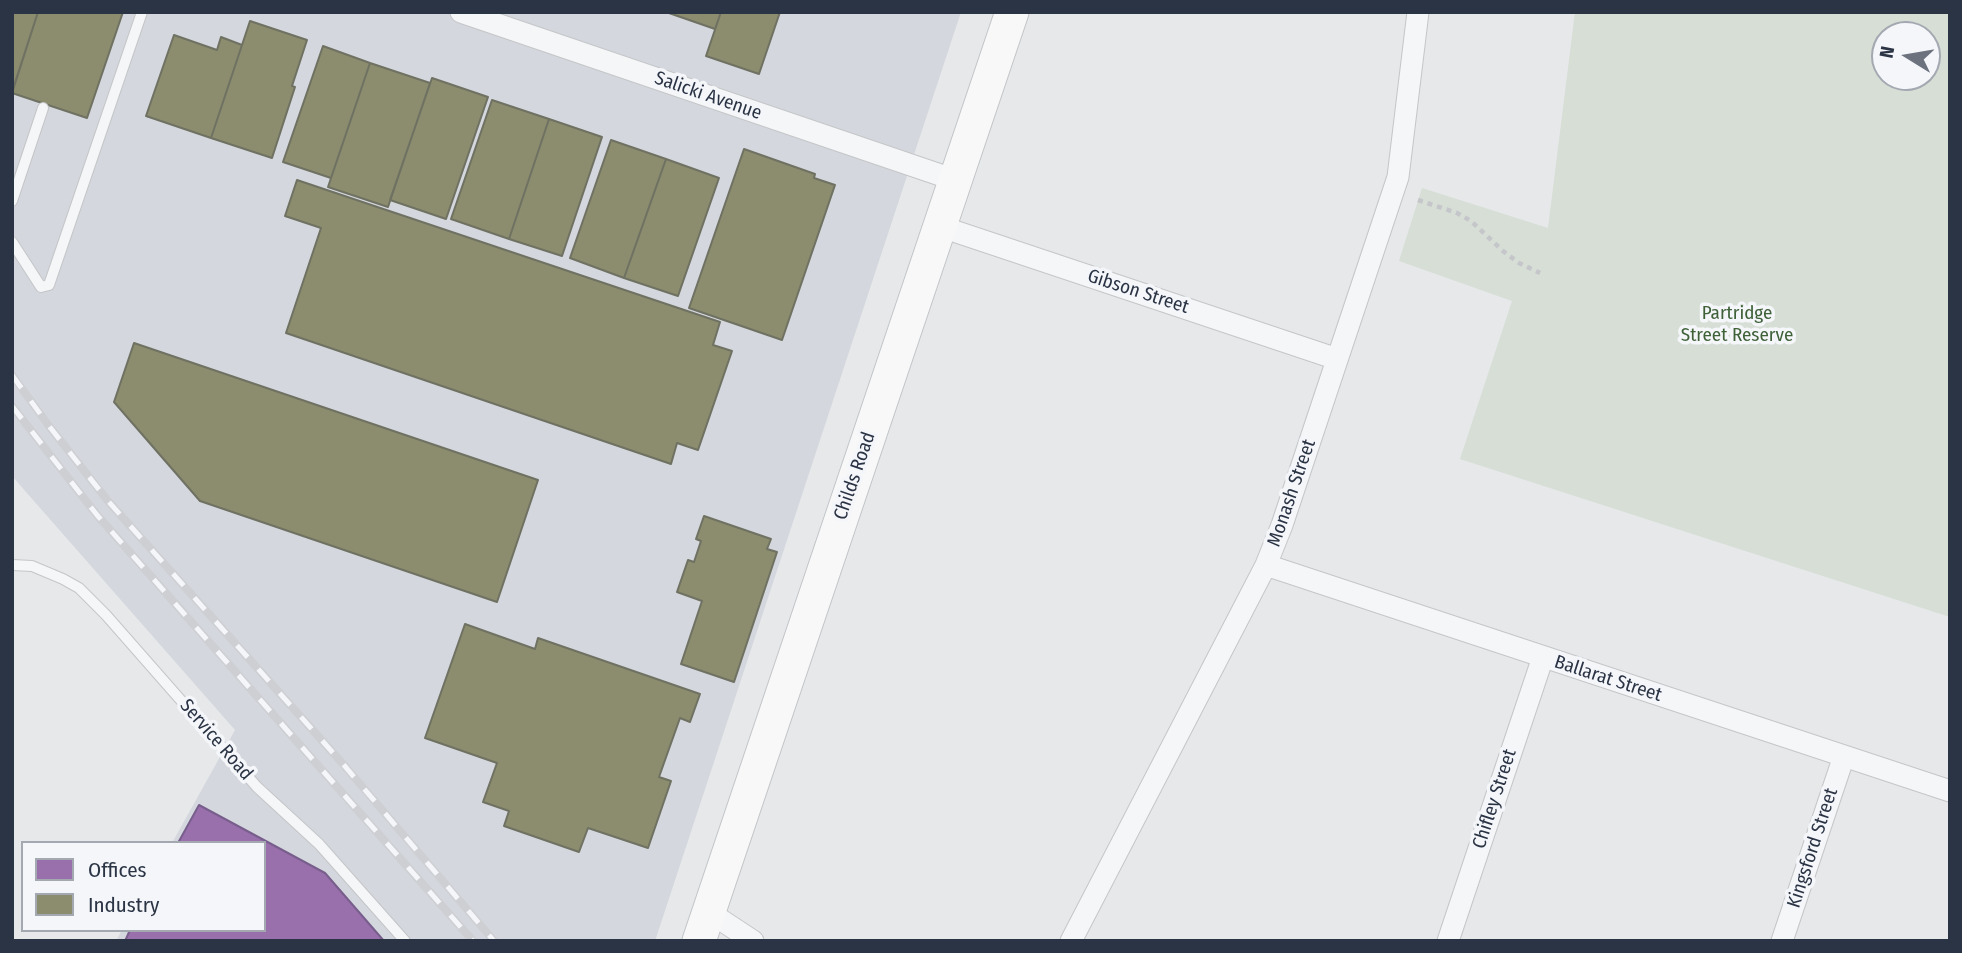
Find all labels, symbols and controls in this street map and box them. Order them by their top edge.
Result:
north arrow [1871,21,1941,91]
text: N [1874,45,1899,60]
street label: Salicki Avenue [651,67,765,125]
street label: Gibson Street [1085,265,1191,319]
park label: Partridge Street Reserve [1681,303,1793,347]
street label: Childs Road [829,429,881,523]
street label: Monash Street [1263,436,1321,550]
street label: Ballarat Street [1551,651,1665,707]
street label: Service Road [175,695,257,785]
street label: Chifley Street [1468,746,1522,852]
street label: Kingsford Street [1783,785,1843,911]
legend [21,841,266,932]
text: Offices [88,857,147,883]
text: Industry [88,892,159,918]

